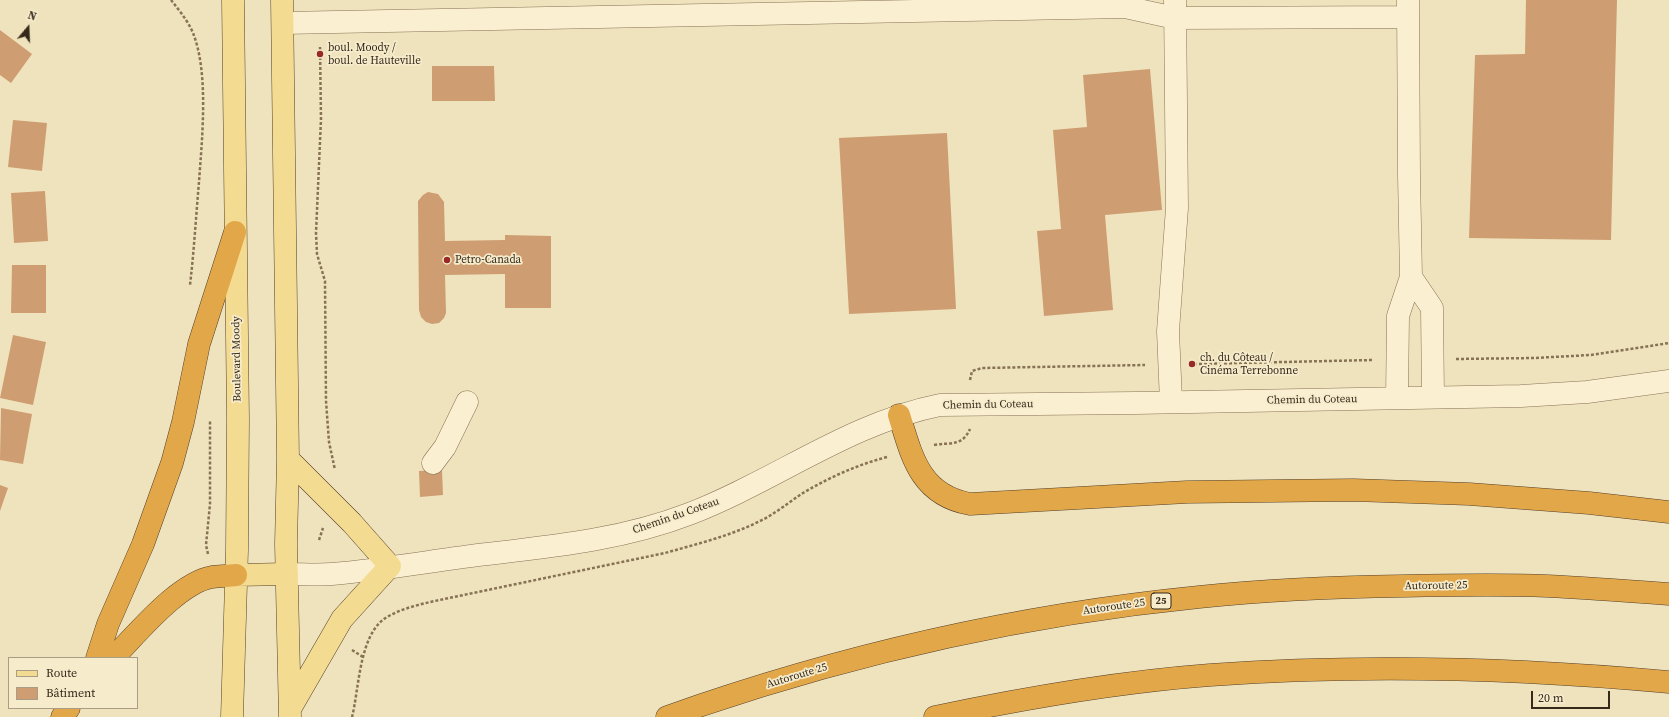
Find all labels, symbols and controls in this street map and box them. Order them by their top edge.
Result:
north arrow [8,8,48,48]
text: N [26,8,38,25]
place label: boul. Moody / boul. de Hauteville [328,41,421,67]
marker: boul. Moody / boul. de Hauteville [315,49,325,59]
place label: Petro-Canada [455,253,521,267]
marker: Petro-Canada [442,255,452,265]
street label: Boulevard Moody [230,316,244,402]
place label: ch. du Côteau / Cinéma Terrebonne [1200,351,1298,377]
marker: ch. du Côteau / Cinéma Terrebonne [1187,359,1197,369]
street label: Chemin du Coteau [1267,393,1357,407]
street label: Chemin du Coteau [943,398,1033,412]
street label: Chemin du Coteau [631,495,721,537]
street label: Autoroute 25 [1405,579,1467,593]
road number: 25 [1151,593,1171,609]
street label: Autoroute 25 [1082,596,1146,618]
legend [8,657,138,709]
street label: Autoroute 25 [765,661,829,691]
text: Route [46,665,77,681]
scale bar [1533,683,1612,709]
text: Bâtiment [46,685,95,701]
text: 20 m [1538,690,1564,706]

